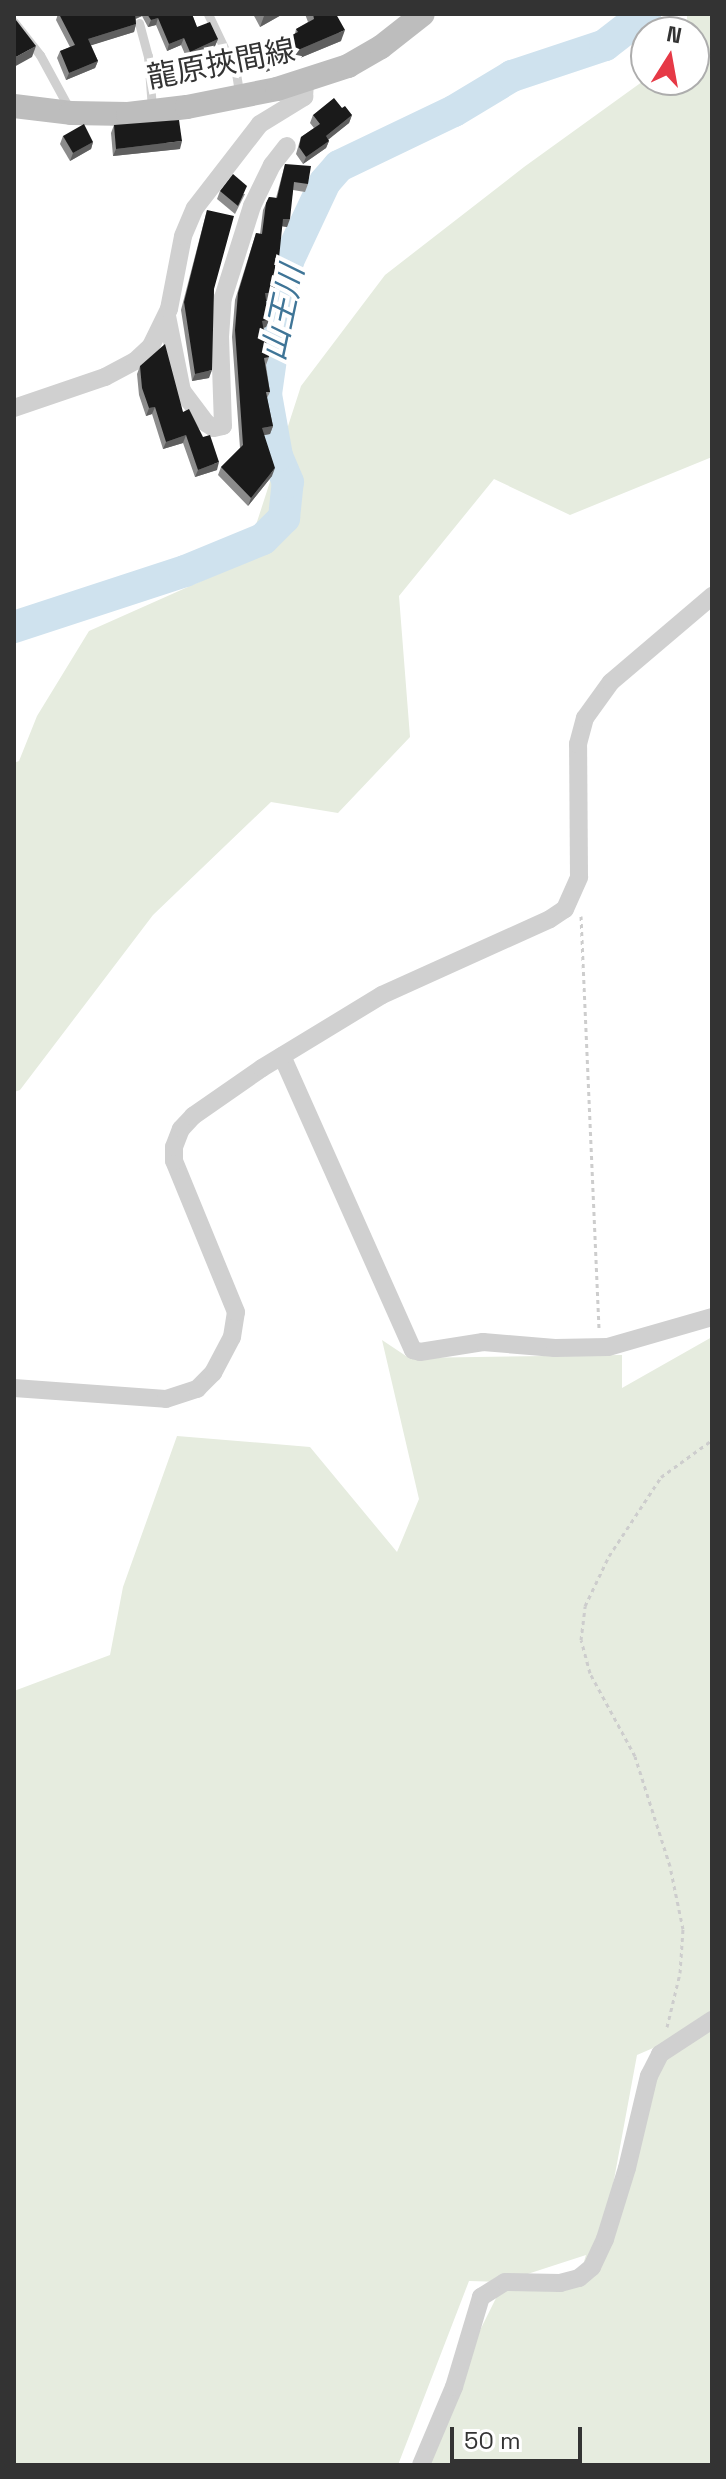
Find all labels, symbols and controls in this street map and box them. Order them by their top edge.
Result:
north arrow [630,16,710,96]
text: N [664,19,684,50]
street label: 龍原挾間線 [144,32,298,96]
water label: 山王川 [254,262,312,364]
scale bar [454,2411,586,2461]
text: 50 m [464,2425,521,2456]

